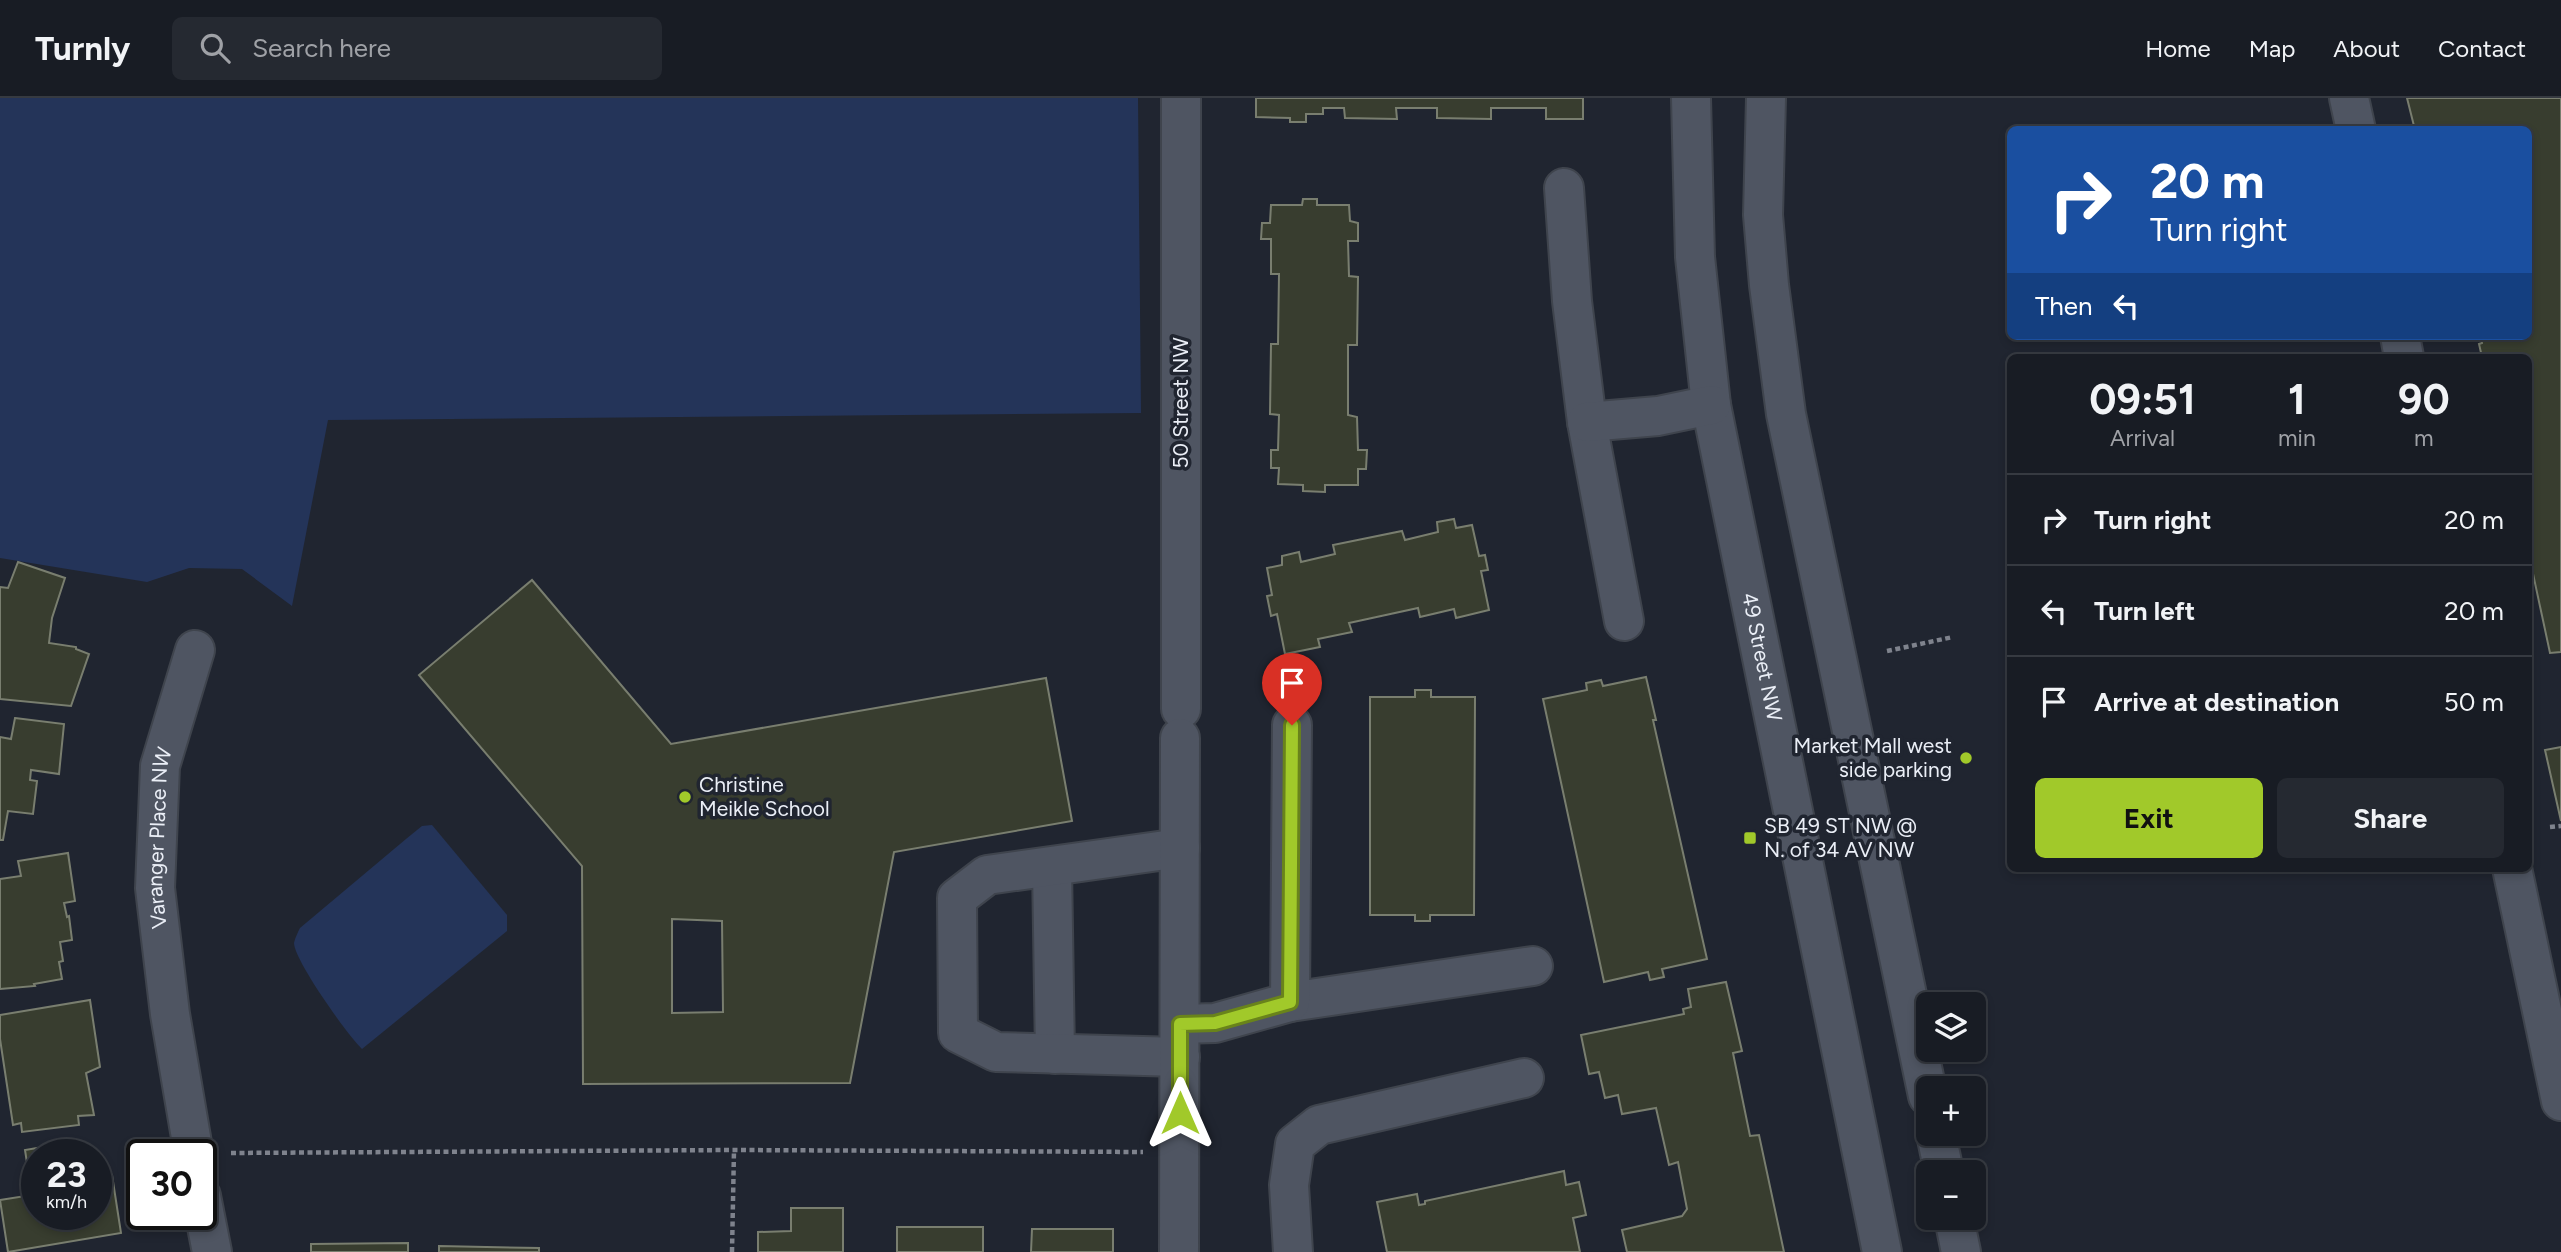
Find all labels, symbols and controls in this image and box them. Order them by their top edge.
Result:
search box [172,17,662,80]
text: Turnly [35,29,130,68]
icon: search [196,29,234,67]
text: Search here [252,32,391,64]
text: Home [2145,34,2211,63]
text: Map [2249,34,2295,63]
text: About [2333,34,2400,63]
text: Contact [2438,34,2526,63]
text: 20 m [2150,151,2265,210]
icon: right [2035,154,2126,245]
text: Turn right [2150,211,2288,249]
icon: left [2107,287,2145,325]
text: Then [2035,290,2093,322]
street label: 50 Street NW [1168,337,1193,469]
text: 09:51 [2089,374,2196,425]
text: 1 [2288,374,2306,425]
text: 90 [2398,374,2450,425]
text: Arrival [2110,424,2175,452]
text: min [2278,424,2316,452]
text: m [2414,424,2434,452]
icon: right [2035,501,2073,539]
text: Turn right [2094,504,2211,536]
text: 20 m [2444,504,2504,536]
street label: 49 Street NW [1737,590,1788,723]
icon: left [2035,592,2073,630]
text: Turn left [2094,595,2195,627]
text: 20 m [2444,595,2504,627]
pin [1262,653,1322,725]
icon: arrive [1273,664,1311,702]
icon: arrive [2035,683,2073,721]
text: Arrive at destination [2094,686,2339,718]
text: 50 m [2444,686,2504,718]
place label: Market Mall west side parking [1794,733,1952,782]
street label: Varanger Place NW [142,744,177,930]
marker: Market Mall west side parking [1958,750,1974,766]
place label: Christine Meikle School [699,772,830,821]
button: Exit [2035,778,2263,858]
button: Share [2277,778,2504,858]
marker: Christine Meikle School [677,789,693,805]
place label: SB 49 ST NW @ N. of 34 AV NW [1764,813,1917,862]
marker: SB 49 ST NW @ N. of 34 AV NW [1742,830,1758,846]
map controls [1916,992,1986,1230]
button: layers [1916,992,1986,1062]
position arrow [1143,1076,1217,1150]
button: + [1916,1076,1986,1146]
speed limit sign: 30 [126,1139,217,1230]
text: 23 [47,1154,86,1196]
button: − [1916,1160,1986,1230]
text: km/h [46,1191,87,1213]

